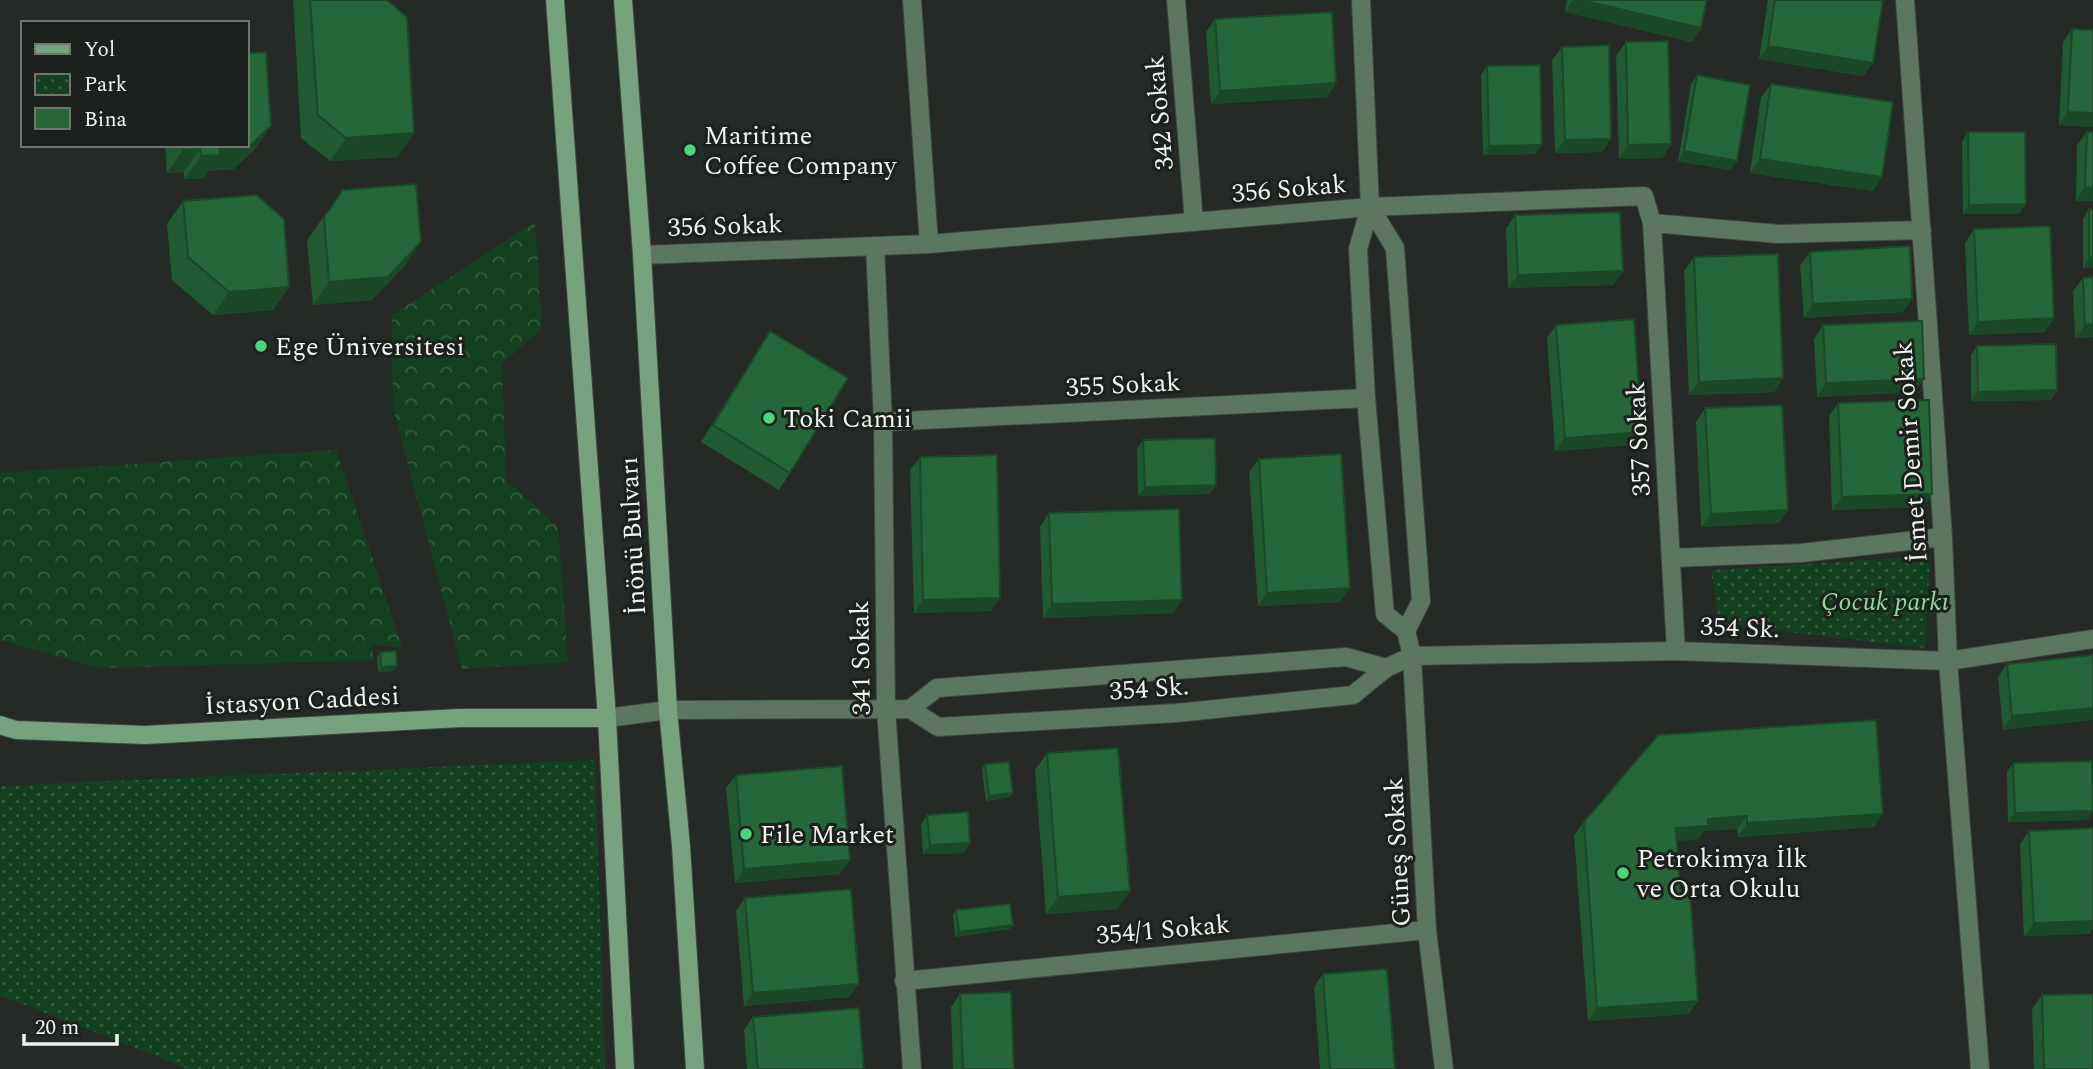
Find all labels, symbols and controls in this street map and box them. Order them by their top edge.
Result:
legend [21,21,248,147]
text: Yol [84,34,115,66]
street label: 342 Sokak [1135,54,1185,172]
text: Park [84,69,128,101]
text: Bina [84,104,128,136]
place label: Maritime Coffee Company [704,116,898,186]
marker: Maritime Coffee Company [682,142,698,158]
street label: 356 Sokak [1230,164,1348,214]
street label: 356 Sokak [667,204,783,248]
place label: Ege Üniversitesi [275,327,465,367]
marker: Ege Üniversitesi [253,338,269,354]
street label: İsmet Demir Sokak [1883,340,1939,564]
street label: 355 Sokak [1065,362,1182,408]
street label: 357 Sokak [1616,380,1662,497]
place label: Toki Camii [783,399,912,439]
marker: Toki Camii [761,410,777,426]
street label: İnönü Bulvarı [609,456,657,616]
park label: Çocuk parkı [1821,582,1949,622]
street label: 341 Sokak [840,600,882,716]
street label: 354 Sk. [1699,607,1781,649]
street label: 354 Sk. [1108,666,1190,712]
street label: İstasyon Caddesi [204,676,400,726]
street label: Güneş Sokak [1374,776,1422,928]
place label: File Market [760,815,894,855]
marker: File Market [738,826,754,842]
place label: Petrokimya İlk ve Orta Okulu [1636,839,1808,909]
marker: Petrokimya İlk ve Orta Okulu [1615,865,1631,881]
street label: 354/1 Sokak [1094,904,1232,956]
scale bar [24,1002,117,1046]
text: 20 m [35,1012,79,1044]

